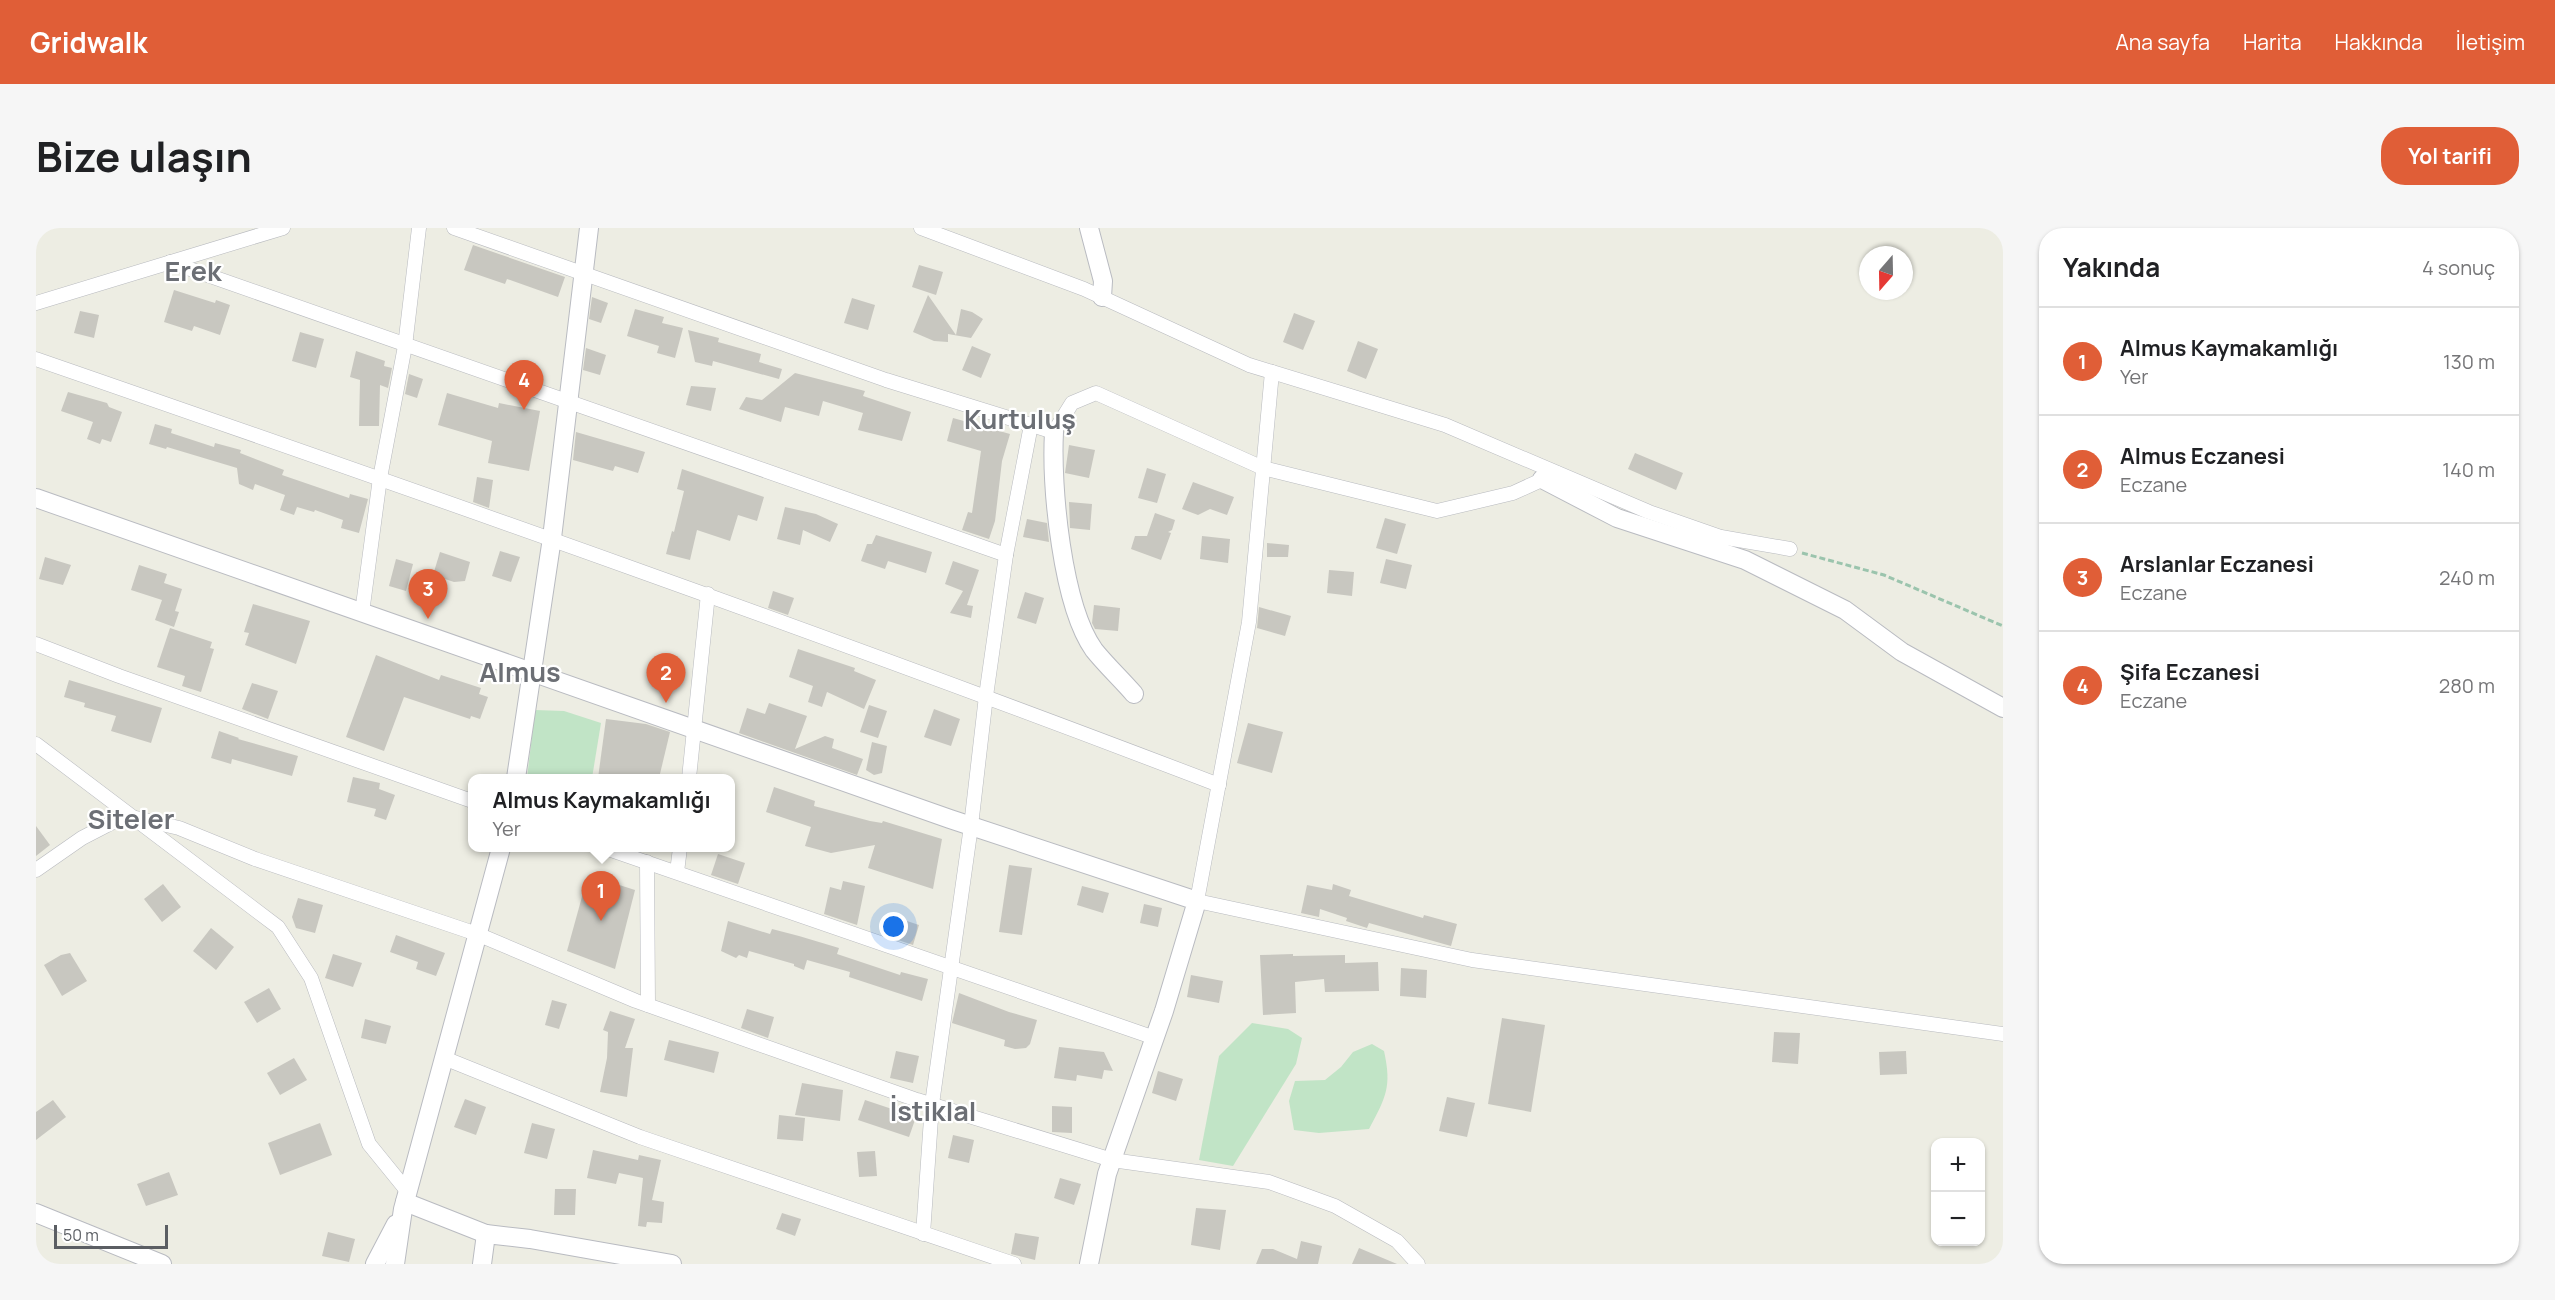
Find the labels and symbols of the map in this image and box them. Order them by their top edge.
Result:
north arrow [1859,246,1913,300]
district label: Erek [164,252,223,289]
pin: 4 [504,360,544,410]
district label: Kurtuluş [964,400,1076,437]
pin: 3 [408,570,448,619]
district label: Almus [479,653,561,690]
pin: 2 [646,654,686,703]
district label: Siteler [87,800,175,837]
pin: 1 [582,872,620,921]
your location [879,912,908,941]
district label: İstiklal [890,1092,976,1129]
scale bar [54,1222,168,1250]

